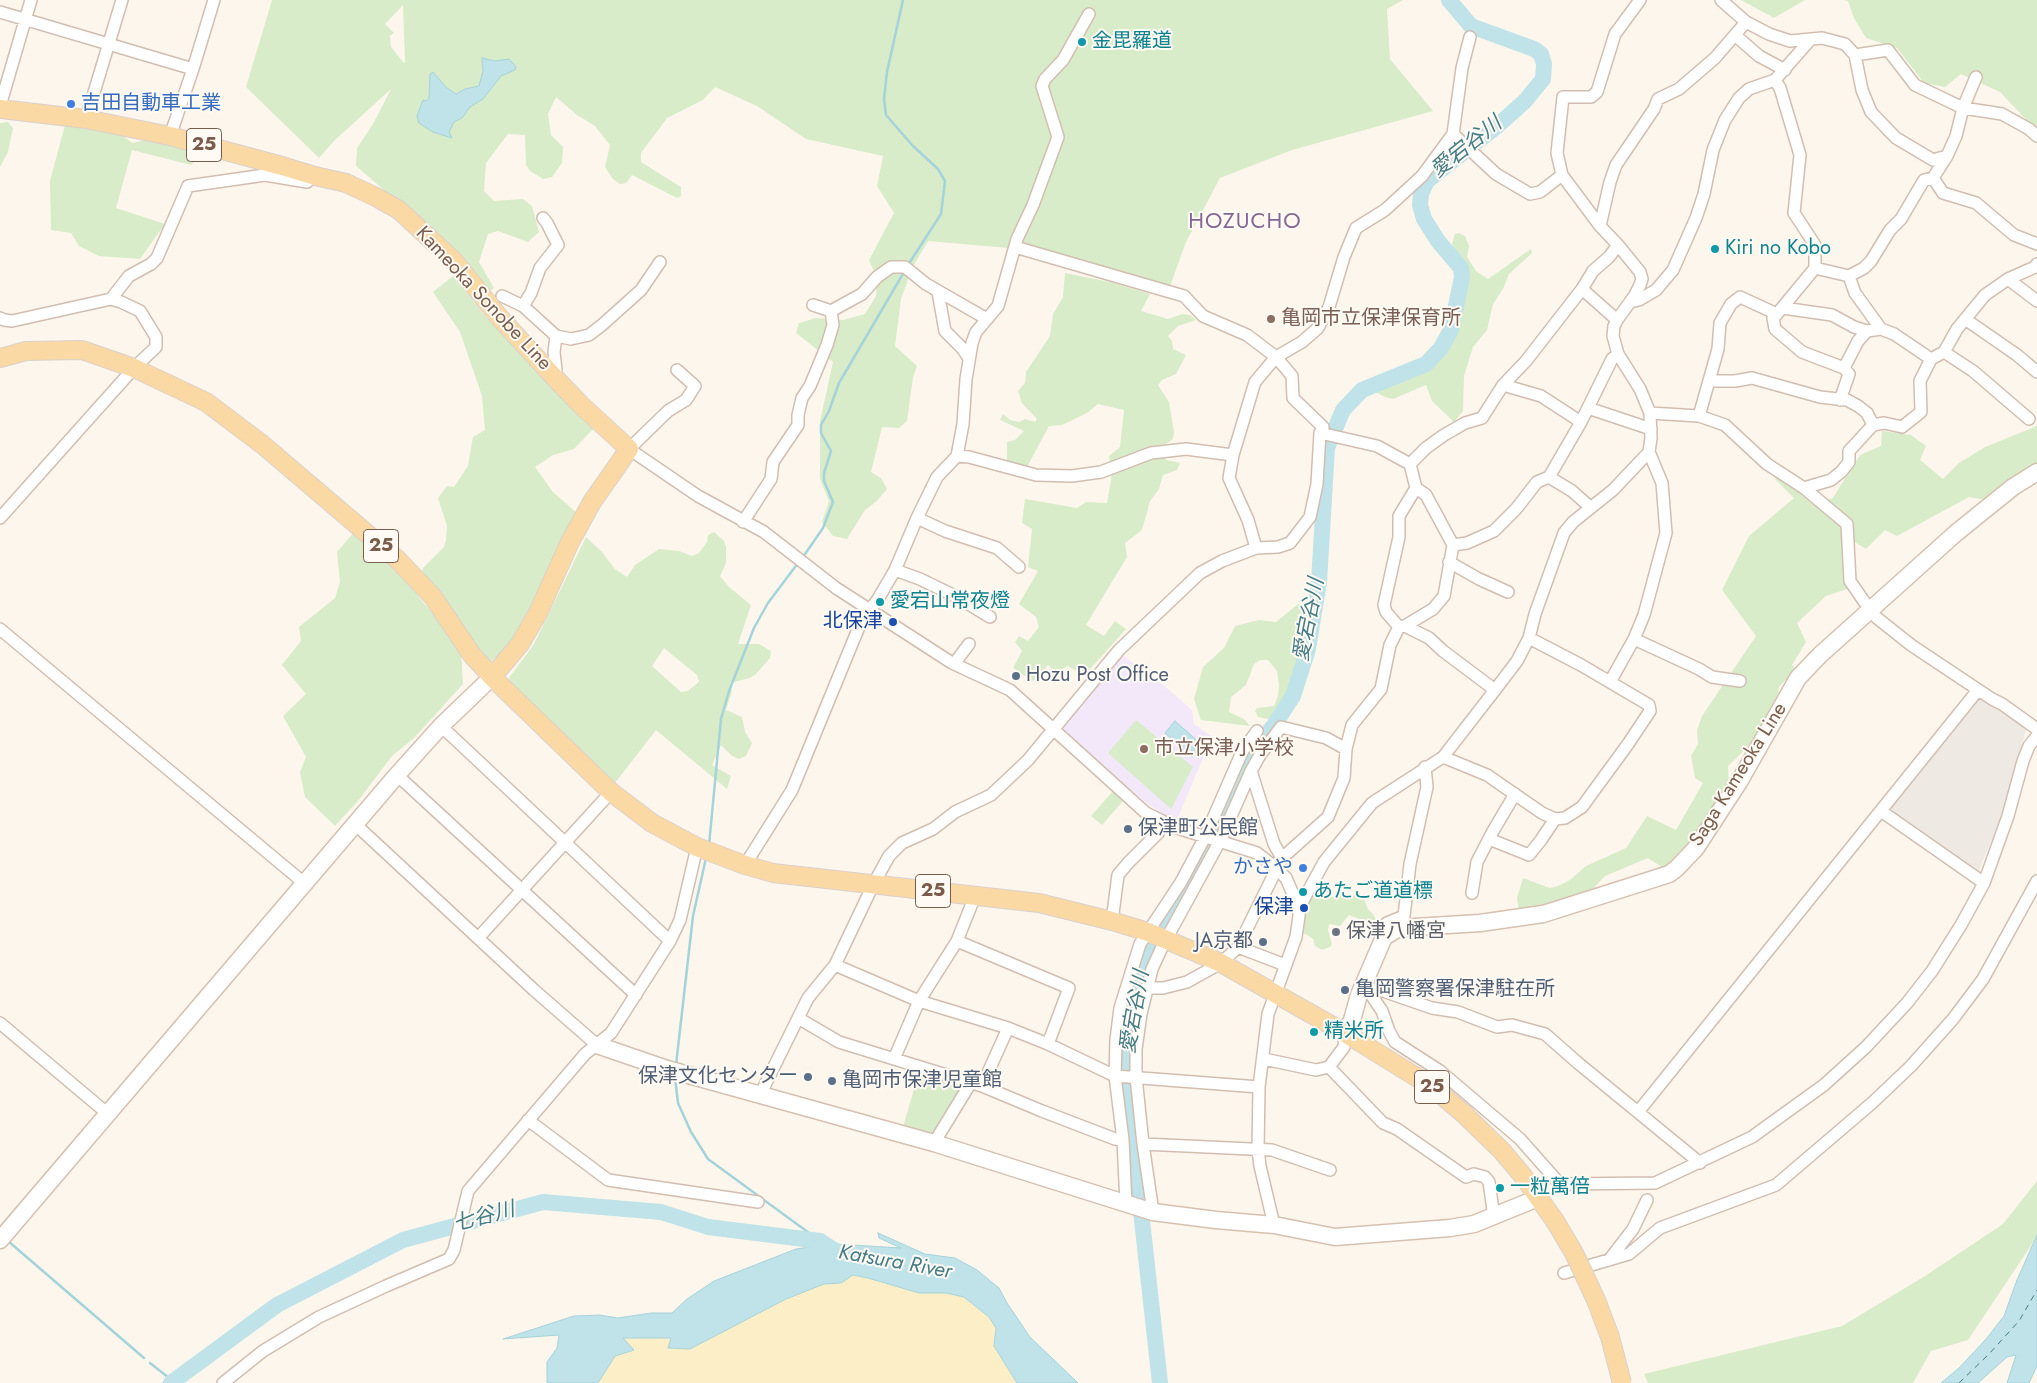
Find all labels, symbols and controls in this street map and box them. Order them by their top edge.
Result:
place label: 金毘羅道 [1092,30,1172,54]
marker: 金毘羅道 [1076,36,1088,48]
place label: 吉田自動車工業 [81,92,221,116]
marker: 吉田自動車工業 [65,98,77,110]
water label: 愛宕谷川 [1426,112,1508,184]
road number: 25 [186,128,222,162]
district label: HOZUCHO [1187,210,1303,236]
street label: Kameoka Sonobe Line [410,222,556,376]
place label: Kiri no Kobo [1725,237,1831,261]
marker: Kiri no Kobo [1709,243,1721,255]
place label: 亀岡市立保津保育所 [1281,307,1461,331]
marker: 亀岡市立保津保育所 [1265,313,1277,325]
road number: 25 [364,530,398,562]
water label: 愛宕谷川 [1290,576,1330,664]
place label: 愛宕山常夜燈 [890,590,1010,614]
marker: 愛宕山常夜燈 [874,596,886,608]
place label: 北保津 [823,610,883,634]
marker: 北保津 [887,616,899,628]
place label: Hozu Post Office [1026,664,1169,688]
marker: Hozu Post Office [1010,670,1022,682]
street label: Saga Kameoka Line [1685,699,1793,851]
place label: 市立保津小学校 [1154,737,1294,761]
marker: 市立保津小学校 [1138,743,1150,755]
place label: 保津町公民館 [1138,817,1258,841]
marker: 保津町公民館 [1122,823,1134,835]
place label: かさや [1233,856,1293,880]
marker: かさや [1297,862,1309,874]
road number: 25 [916,874,950,908]
place label: あたご道道標 [1313,880,1433,904]
marker: あたご道道標 [1297,886,1309,898]
place label: 保津 [1254,896,1294,920]
marker: 保津 [1298,902,1310,914]
place label: 保津八幡宮 [1346,920,1446,944]
marker: 保津八幡宮 [1330,926,1342,938]
place label: JA京都 [1195,930,1253,954]
marker: JA京都 [1257,936,1269,948]
water label: 愛宕谷川 [1116,968,1156,1056]
place label: 亀岡警察署保津駐在所 [1355,978,1555,1002]
marker: 亀岡警察署保津駐在所 [1339,984,1351,996]
place label: 精米所 [1324,1020,1384,1044]
marker: 精米所 [1308,1026,1320,1038]
place label: 保津文化センター [638,1065,798,1089]
place label: 亀岡市保津児童館 [842,1069,1002,1093]
road number: 25 [1414,1070,1450,1104]
marker: 保津文化センター [802,1071,814,1083]
marker: 亀岡市保津児童館 [826,1075,838,1087]
place label: 一粒萬倍 [1510,1176,1590,1200]
marker: 一粒萬倍 [1494,1182,1506,1194]
water label: 七谷川 [450,1198,518,1238]
water label: Katsura River [836,1241,954,1285]

